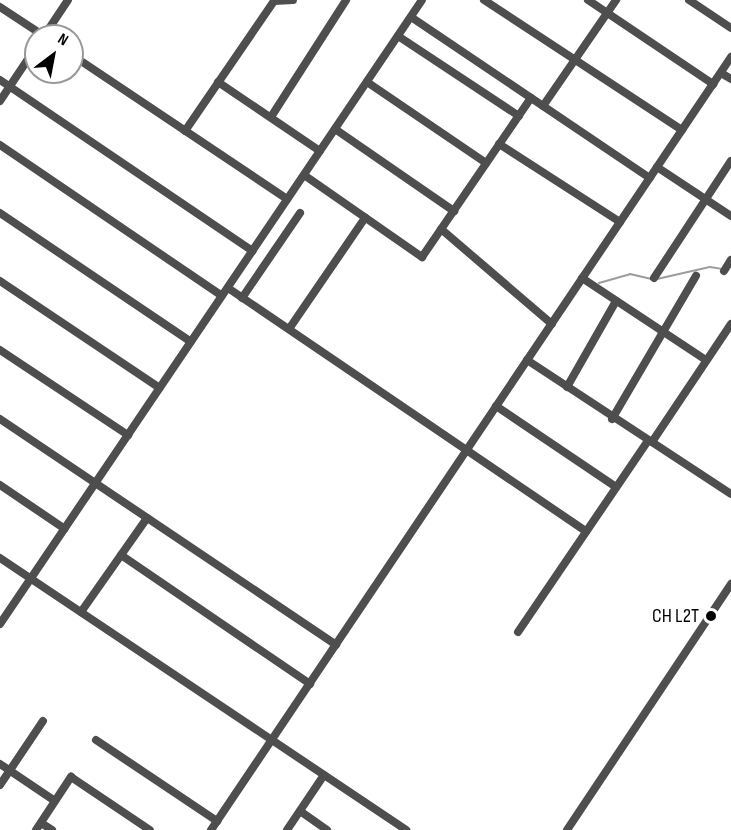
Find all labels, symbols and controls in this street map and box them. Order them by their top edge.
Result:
north arrow [24,24,84,84]
text: N [54,30,71,50]
place label: CH L2T [652,604,699,628]
marker: CH L2T [704,609,718,623]

